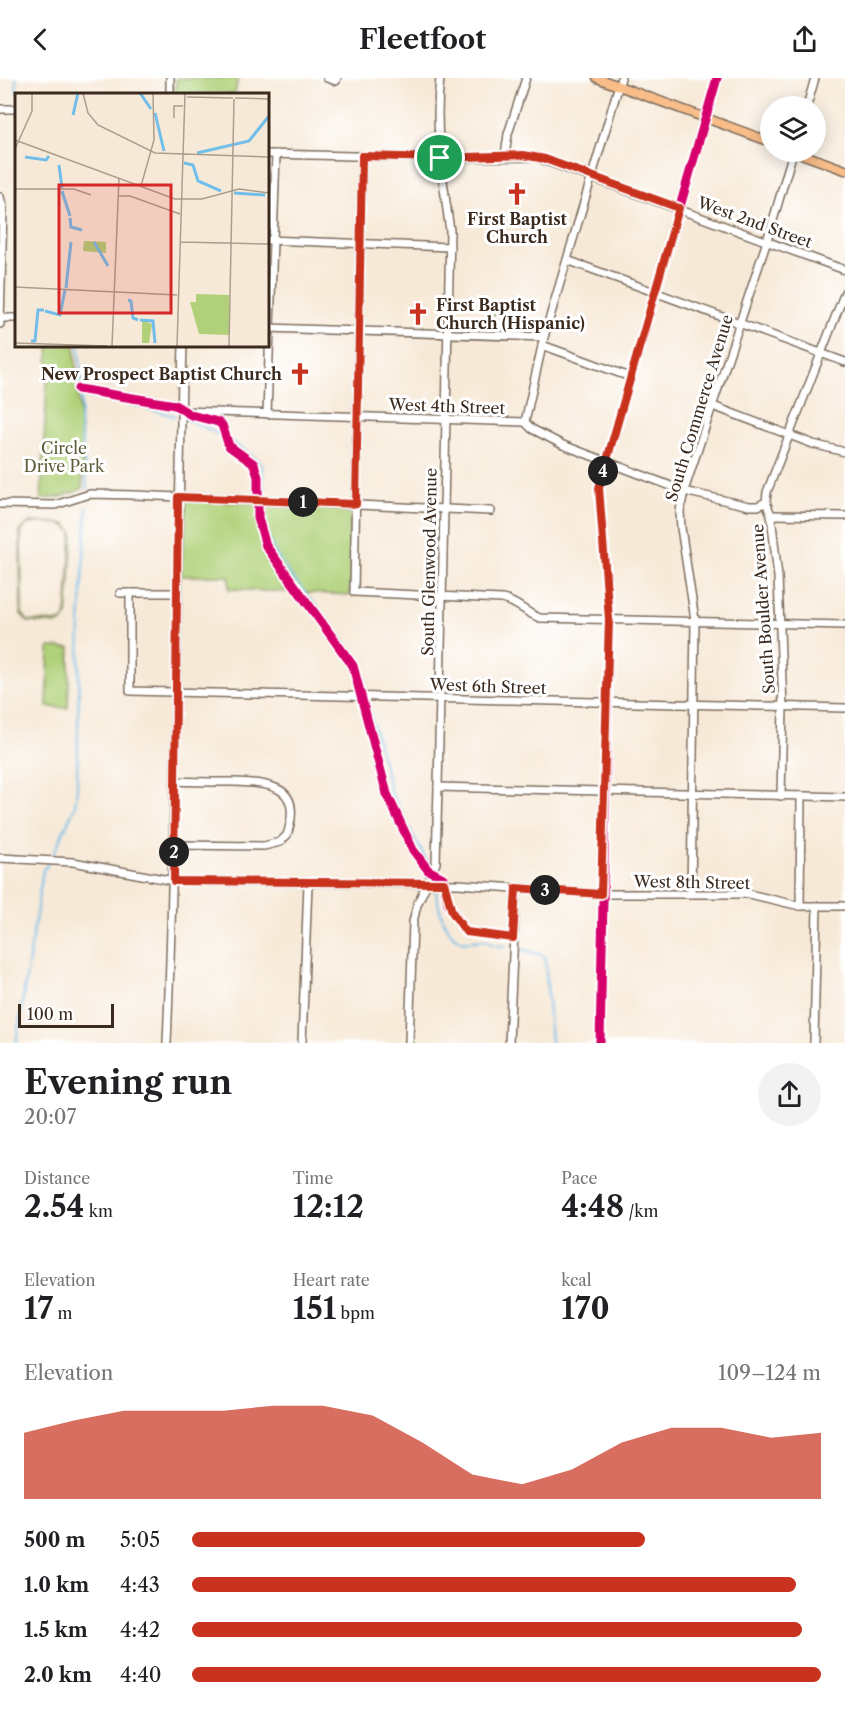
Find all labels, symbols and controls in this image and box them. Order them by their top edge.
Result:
icon: back [24,23,57,56]
text: Fleetfoot [359,23,486,56]
icon: share [788,23,821,56]
inset map [15,93,268,346]
map controls [760,96,826,162]
button: layers [760,96,826,162]
pin [414,132,465,183]
icon: arrive [423,141,456,174]
church icon: First Baptist Church [504,181,530,207]
street label: West 2nd Street [694,192,815,252]
place label: First Baptist Church [467,209,568,247]
place label: First Baptist Church (Hispanic) [436,295,585,333]
church icon: First Baptist Church (Hispanic) [405,301,431,327]
street label: South Commerce Avenue [661,312,737,504]
church icon: New Prospect Baptist Church [287,361,313,387]
place label: New Prospect Baptist Church [41,364,282,384]
street label: West 4th Street [387,394,506,418]
park label: Circle Drive Park [24,438,105,476]
pin: 4 [588,456,618,486]
text: 4 [598,461,608,481]
street label: South Glenwood Avenue [417,468,441,656]
pin: 1 [288,487,318,517]
text: 1 [299,492,307,512]
street label: South Boulder Avenue [747,523,779,695]
street label: West 6th Street [428,674,547,698]
pin: 2 [159,837,189,867]
text: 2 [169,842,179,862]
street label: West 8th Street [632,871,751,893]
pin: 3 [530,875,560,905]
text: 3 [540,880,550,900]
scale bar [18,1001,114,1028]
text: 100 m [27,1004,73,1024]
text: Evening run [24,1062,232,1103]
button: share [758,1063,821,1126]
text: 20:07 [24,1105,76,1129]
text: Distance [24,1168,90,1188]
text: Time [293,1168,333,1188]
text: Pace [561,1168,597,1188]
text: 2.54 [24,1188,84,1225]
text: 12:12 [293,1188,364,1225]
text: 4:48 [561,1188,624,1225]
text: km [84,1201,113,1221]
text: /km [624,1201,658,1221]
text: Elevation [24,1270,95,1290]
text: Heart rate [293,1270,370,1290]
text: kcal [561,1270,592,1290]
text: 17 [24,1290,53,1327]
text: 151 [293,1290,336,1327]
text: 170 [561,1290,610,1327]
text: m [53,1303,72,1323]
text: bpm [336,1303,375,1323]
text: Elevation [24,1361,113,1385]
text: 109–124 m [718,1361,821,1385]
text: 500 m [24,1528,85,1552]
text: 5:05 [120,1528,160,1552]
text: 1.0 km [24,1573,89,1597]
text: 4:43 [120,1573,160,1597]
text: 1.5 km [24,1618,88,1642]
text: 4:42 [120,1618,160,1642]
text: 2.0 km [24,1663,92,1687]
text: 4:40 [120,1663,161,1687]

